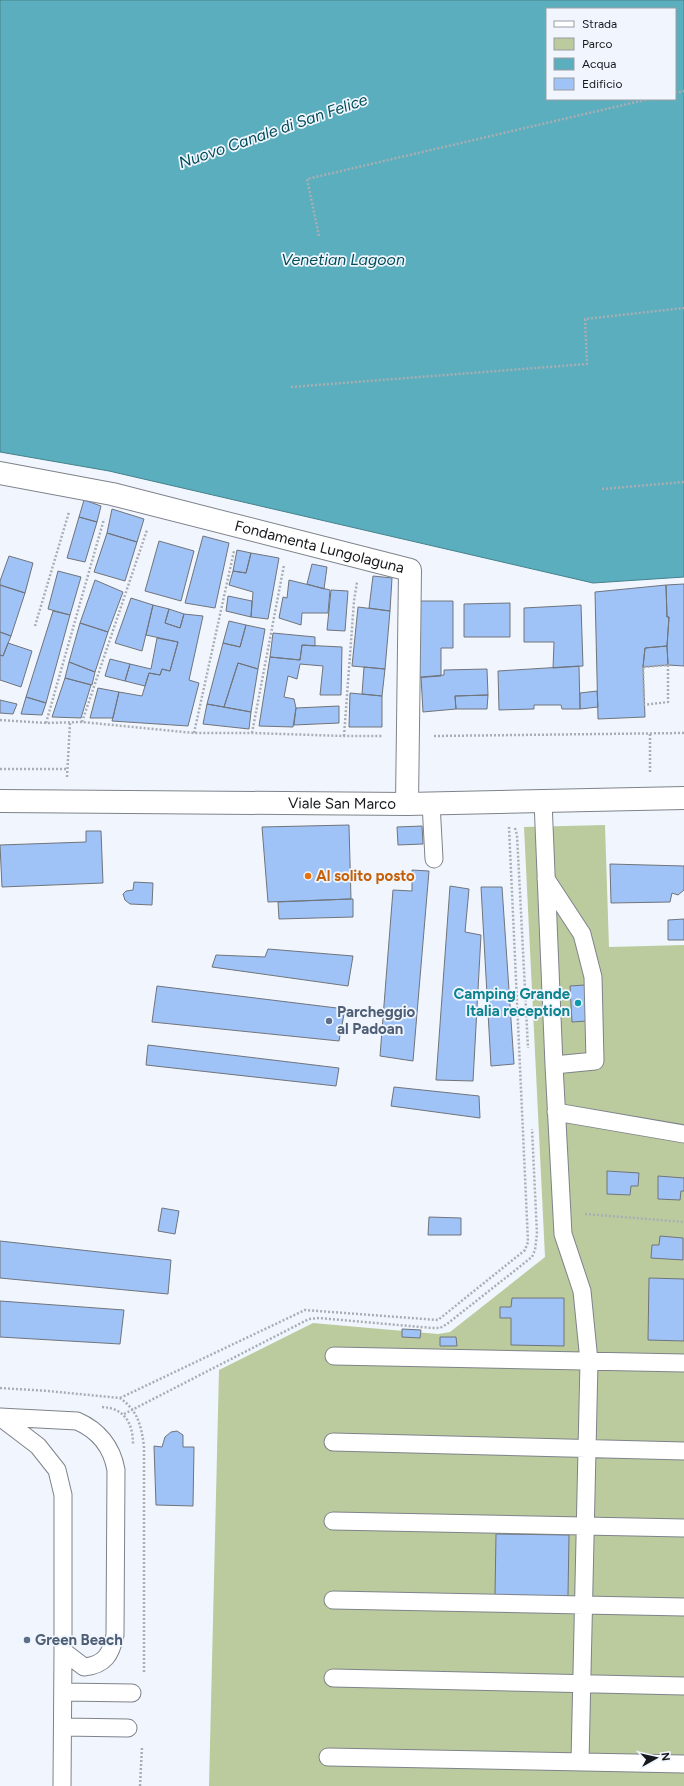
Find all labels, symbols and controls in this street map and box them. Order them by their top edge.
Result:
legend [546,8,676,100]
text: Strada [582,17,617,31]
text: Parco [582,37,612,51]
text: Acqua [582,57,616,71]
text: Edificio [582,77,622,91]
water label: Nuovo Canale di San Felice [176,90,370,172]
water label: Venetian Lagoon [281,250,405,269]
street label: Fondamenta Lungolaguna [233,517,406,577]
street label: Viale San Marco [288,794,396,813]
place label: Al solito posto [316,867,415,885]
marker: Al solito posto [303,871,313,881]
place label: Camping Grande Italia reception [453,985,571,1020]
marker: Camping Grande Italia reception [573,998,583,1008]
place label: Parcheggio al Padoan [337,1003,416,1038]
marker: Parcheggio al Padoan [324,1016,334,1026]
place label: Green Beach [35,1631,123,1649]
marker: Green Beach [22,1635,32,1645]
north arrow [636,1738,676,1778]
text: N [658,1752,672,1762]

